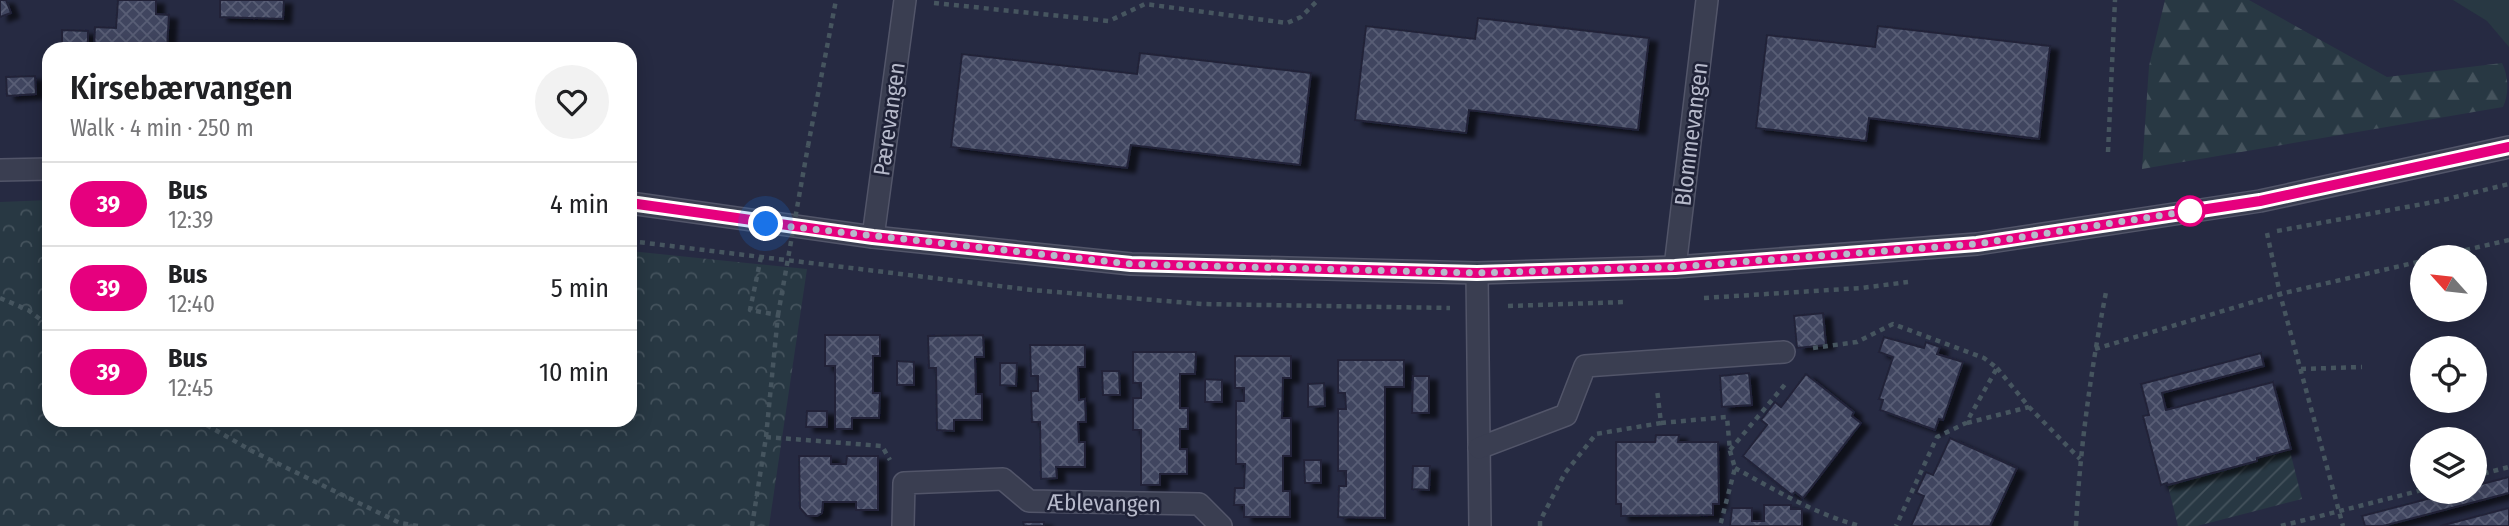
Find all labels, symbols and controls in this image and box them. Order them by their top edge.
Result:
street label: Pærevangen [867,60,911,178]
street label: Blommevangen [1668,61,1714,207]
button: heart [535,65,609,139]
text: Kirsebærvangen [70,68,293,108]
text: Walk · 4 min · 250 m [70,114,254,142]
text: Bus [168,175,207,206]
text: 4 min [550,189,609,220]
text: 39 [97,190,120,218]
unlabelled marker [2175,196,2205,226]
text: 12:39 [168,206,214,234]
your location [748,206,783,241]
north arrow [2410,245,2487,322]
map controls [2410,245,2487,504]
text: Bus [168,259,207,290]
text: 5 min [551,273,609,304]
text: 39 [97,274,120,302]
text: 12:40 [168,290,215,318]
button: locate [2410,336,2487,413]
text: Bus [168,343,207,374]
text: 10 min [539,357,609,388]
text: 39 [97,358,120,386]
text: 12:45 [168,374,213,402]
button: layers [2410,427,2487,504]
street label: Æblevangen [1046,488,1161,518]

